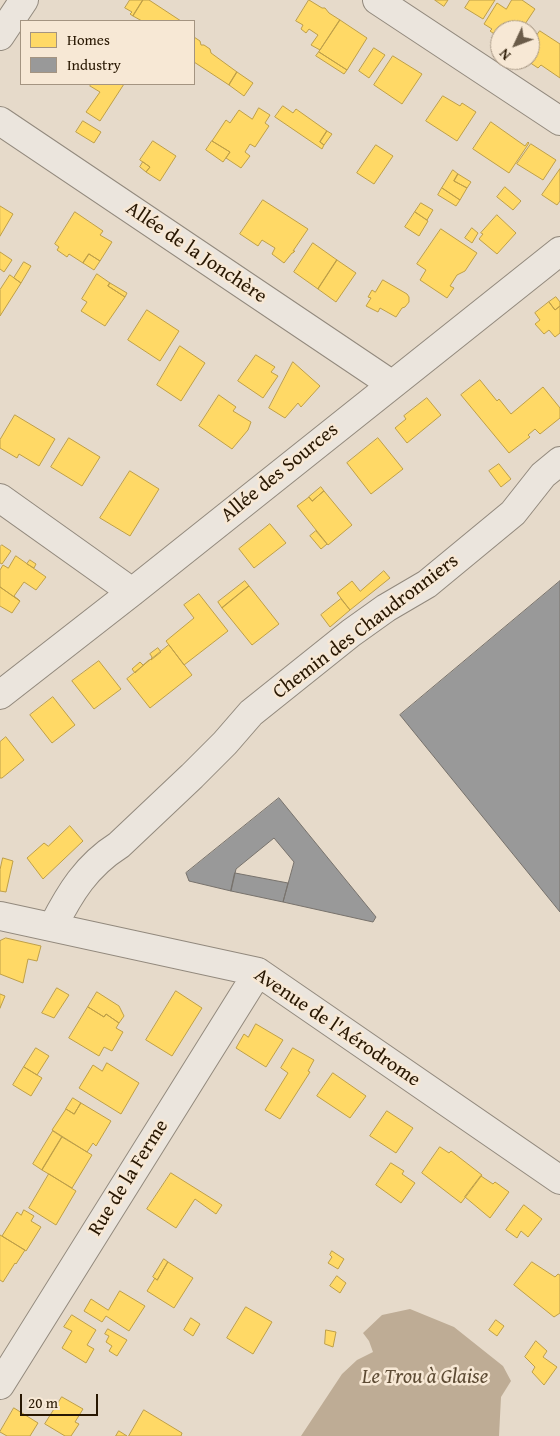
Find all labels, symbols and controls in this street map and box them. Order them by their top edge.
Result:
legend [20,20,195,85]
north arrow [490,20,540,70]
text: Homes [67,29,110,50]
text: N [494,44,515,65]
text: Industry [67,54,121,75]
street label: Allée de la Jonchère [121,197,271,309]
street label: Allée des Sources [217,418,343,528]
street label: Chemin des Chaudronniers [268,549,464,705]
street label: Avenue de l'Aérodrome [249,963,425,1093]
street label: Rue de la Ferme [84,1116,174,1240]
water label: Le Trou à Glaise [362,1365,488,1391]
scale bar [22,1384,100,1416]
text: 20 m [28,1392,58,1413]

